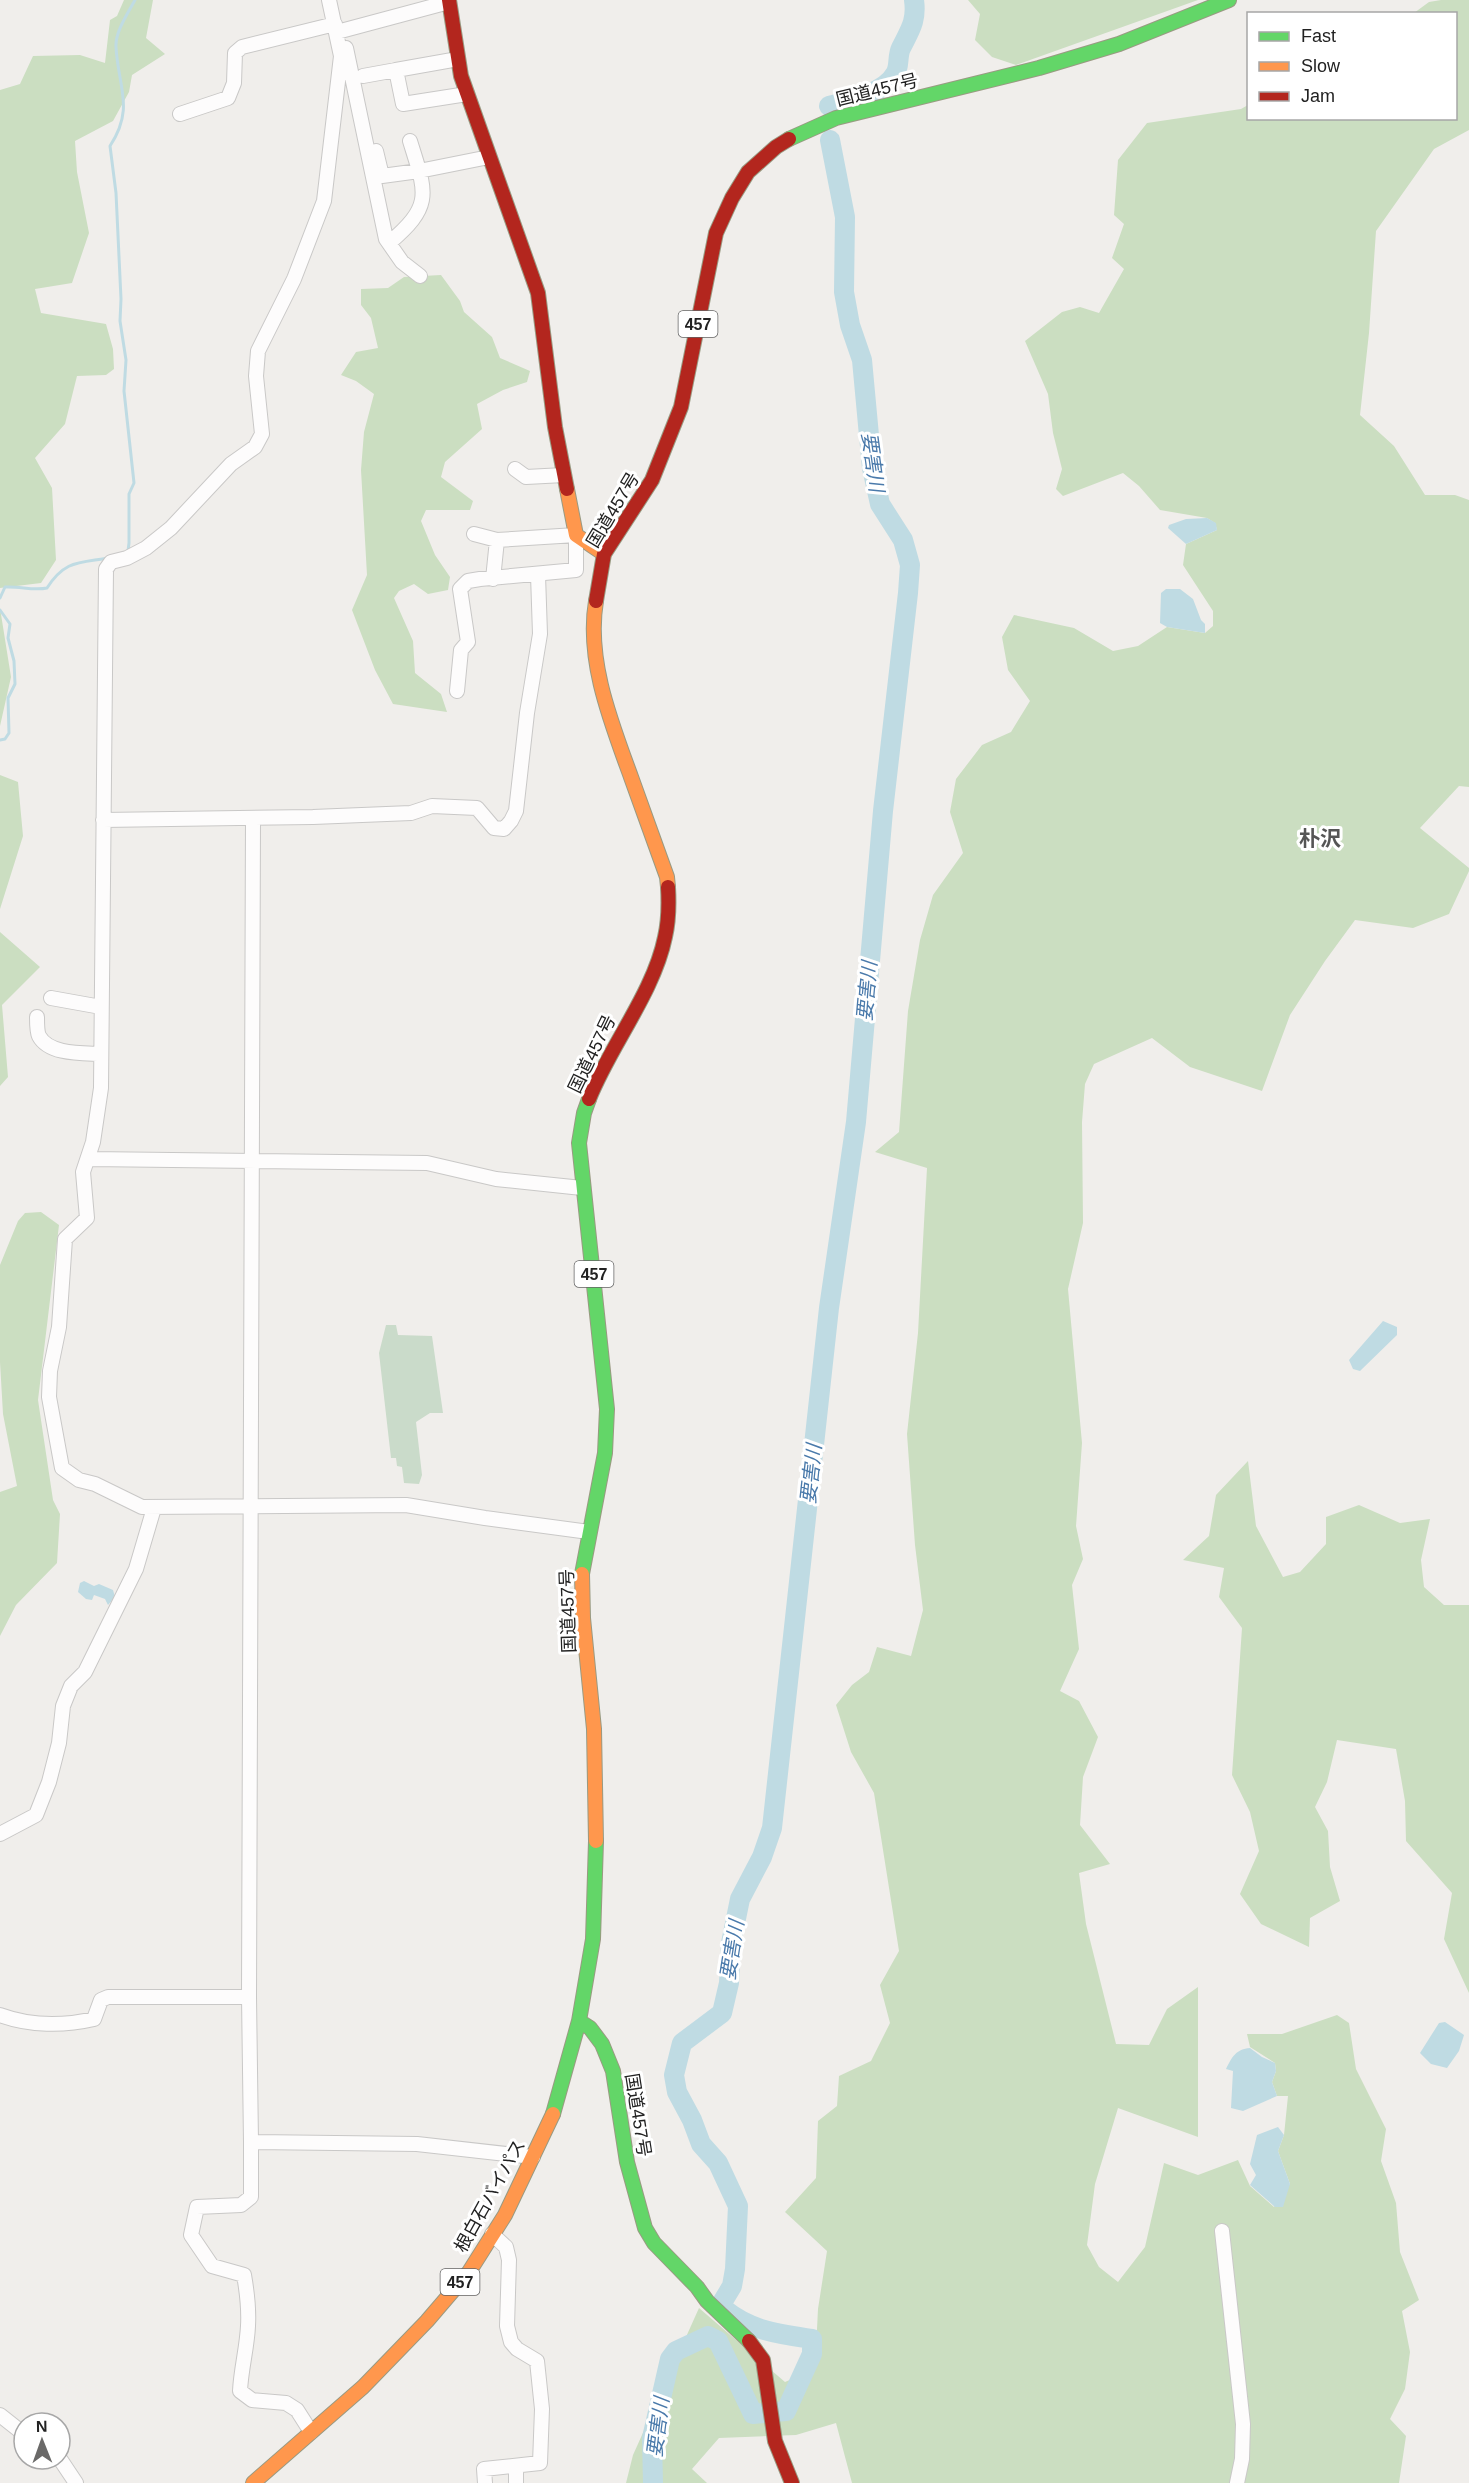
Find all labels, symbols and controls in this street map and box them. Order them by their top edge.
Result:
legend [1247,12,1457,120]
text: Fast [1301,26,1336,46]
text: Slow [1301,56,1341,76]
street label: 国道457号 [834,70,920,110]
text: Jam [1301,86,1335,106]
road number: 457 [678,311,718,337]
water label: 要害川 [858,431,888,495]
street label: 国道457号 [583,469,643,551]
district label: 朴沢 [1299,827,1341,850]
water label: 要害川 [853,958,881,1022]
street label: 国道457号 [565,1012,619,1096]
road number: 457 [574,1261,614,1287]
water label: 要害川 [797,1441,825,1505]
street label: 国道457号 [557,1569,579,1653]
water label: 要害川 [716,1917,748,1981]
street label: 国道457号 [622,2072,654,2158]
street label: 根白石バイパス [451,2136,529,2256]
road number: 457 [440,2269,480,2295]
water label: 要害川 [643,2394,673,2458]
north arrow [12,2411,72,2471]
text: N [36,2418,48,2435]

